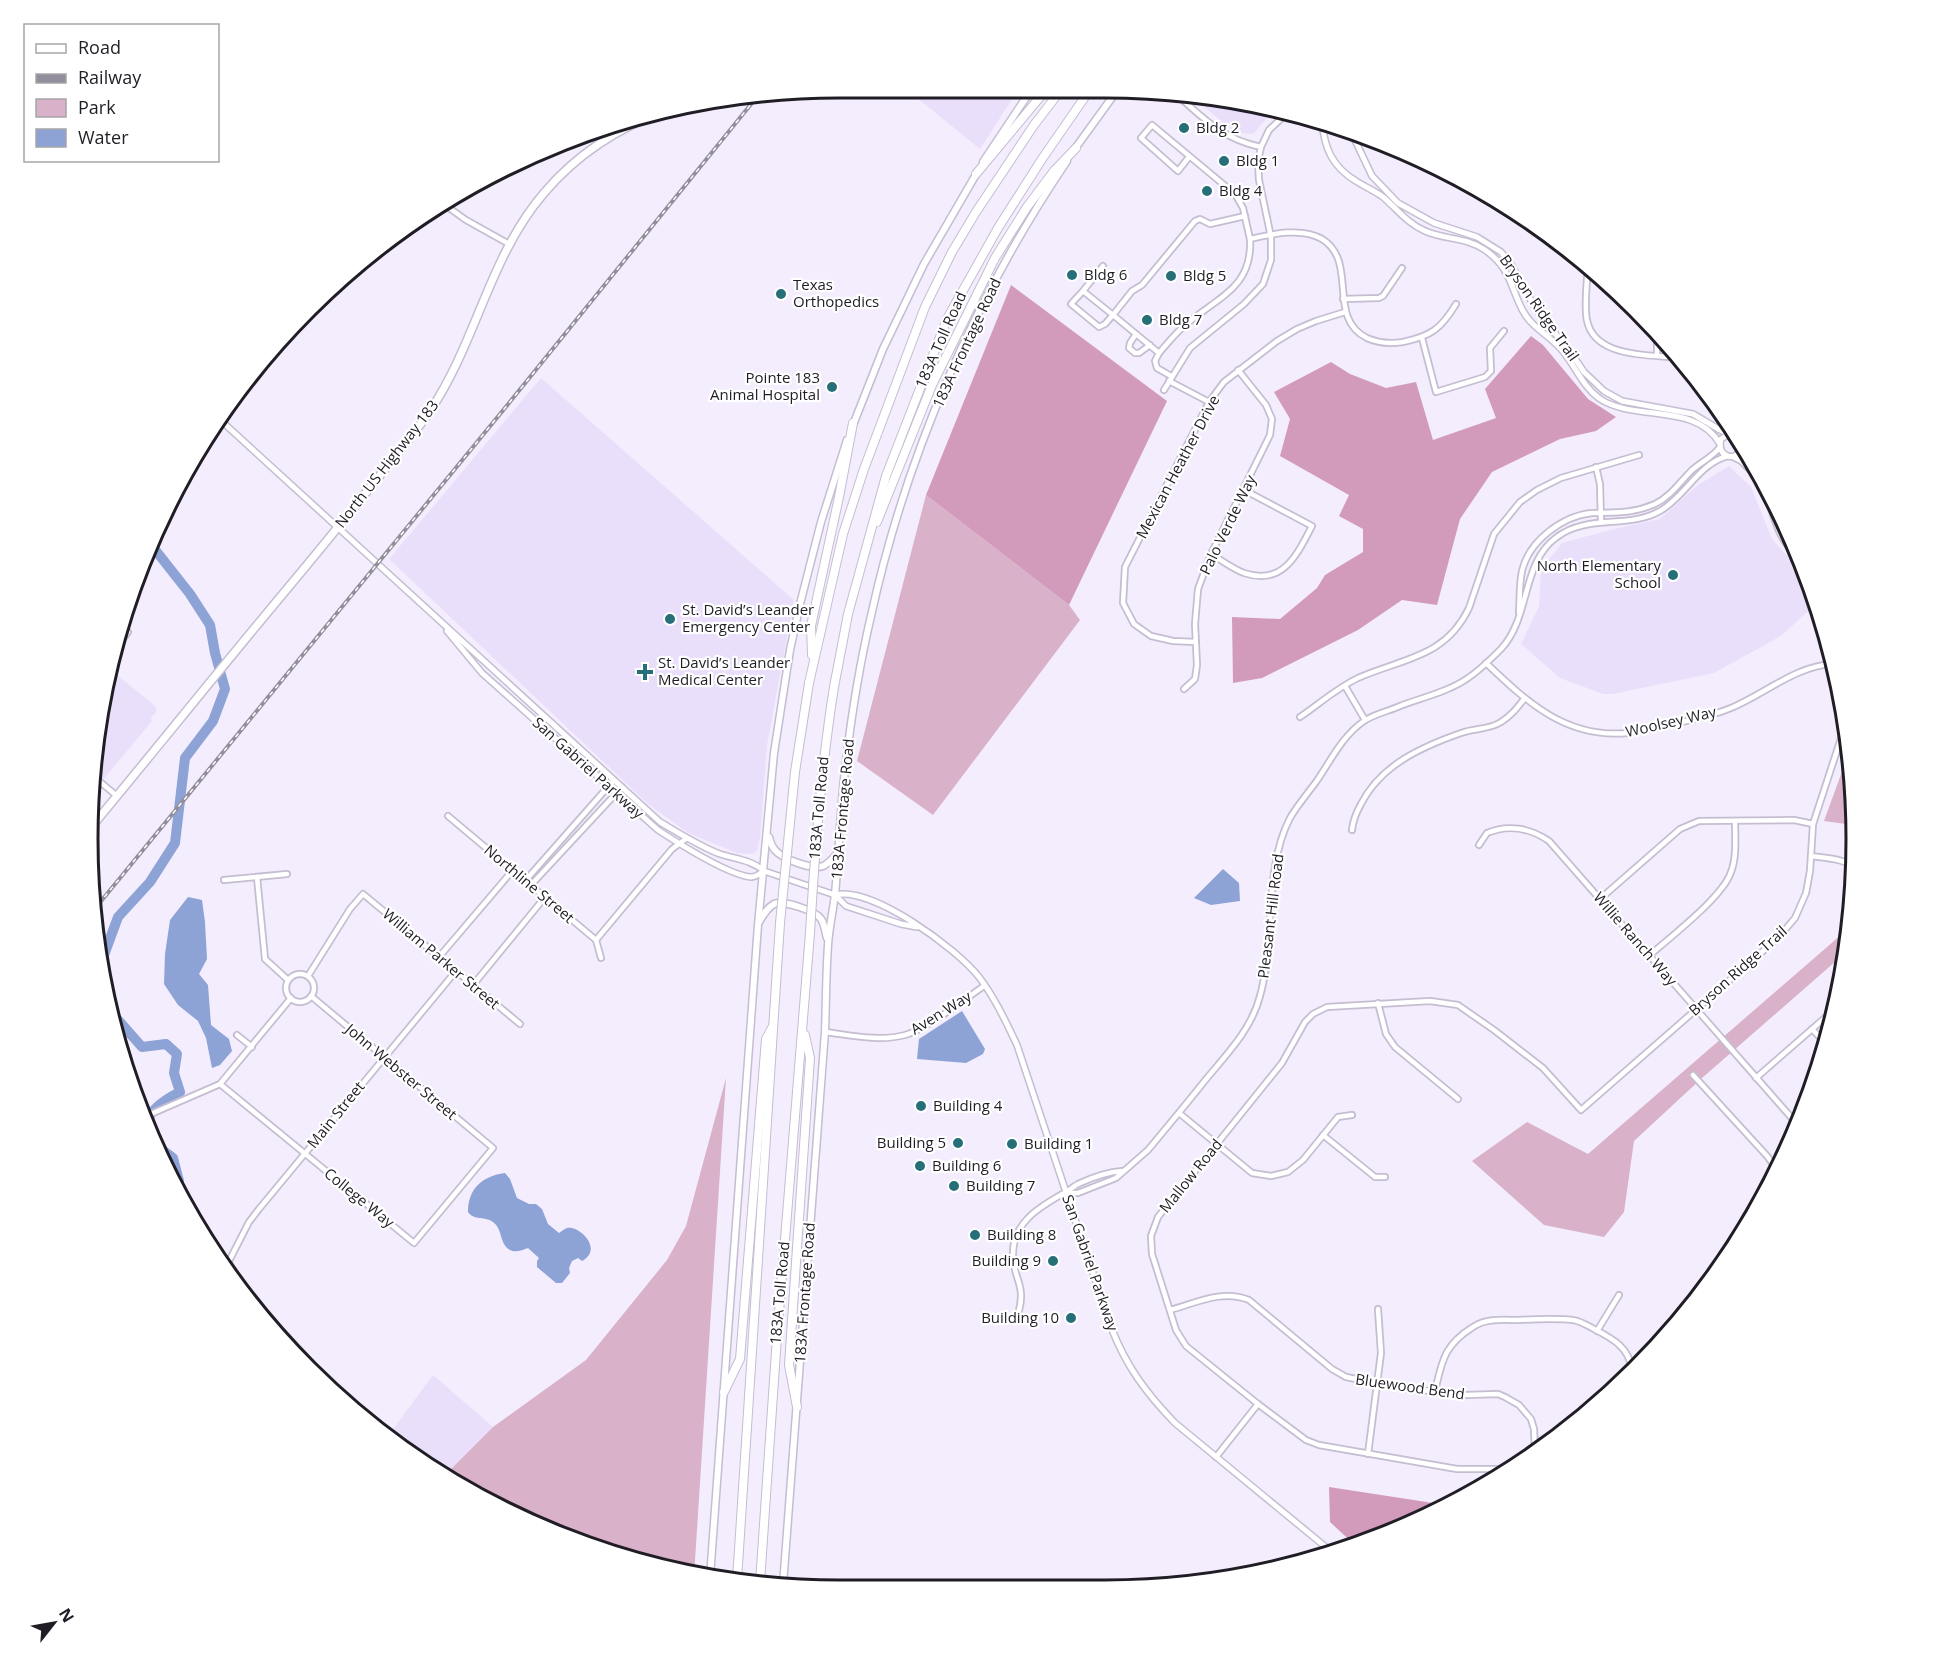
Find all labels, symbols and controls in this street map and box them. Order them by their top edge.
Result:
legend [24,24,219,162]
text: Road [78,35,121,59]
text: Railway [78,65,142,89]
text: Park [78,95,116,119]
place label: Bldg 2 [1196,117,1239,137]
marker: Bldg 2 [1177,121,1191,135]
text: Water [78,125,129,149]
place label: Bldg 1 [1236,150,1279,170]
marker: Bldg 1 [1217,154,1231,168]
place label: Bldg 4 [1219,180,1263,200]
marker: Bldg 4 [1200,184,1214,198]
street label: Bryson Ridge Trail [1496,250,1584,365]
place label: Bldg 6 [1084,264,1127,284]
place label: Bldg 5 [1183,265,1226,285]
marker: Bldg 6 [1065,268,1079,282]
marker: Bldg 5 [1164,269,1178,283]
place label: Texas Orthopedics [793,274,879,311]
street label: 183A Frontage Road [927,274,1005,411]
marker: Texas Orthopedics [774,287,788,301]
street label: 183A Toll Road [910,288,970,391]
place label: Bldg 7 [1159,309,1202,329]
marker: Bldg 7 [1140,313,1154,327]
place label: Pointe 183 Animal Hospital [710,367,820,404]
marker: Pointe 183 Animal Hospital [825,380,839,394]
street label: Mexican Heather Drive [1131,391,1223,542]
street label: North US Highway 183 [330,395,442,531]
street label: Palo Verde Way [1194,471,1260,578]
place label: North Elementary School [1537,555,1661,592]
marker: North Elementary School [1666,568,1680,582]
place label: St. David’s Leander Emergency Center [682,599,814,636]
marker: St. David’s Leander Emergency Center [663,612,677,626]
place label: St. David’s Leander Medical Center [658,652,790,689]
marker: St. David’s Leander Medical Center [636,663,654,681]
street label: Woolsey Way [1624,701,1718,741]
street label: San Gabriel Parkway [529,712,649,823]
street label: 183A Frontage Road [826,738,858,880]
street label: 183A Toll Road [804,755,832,860]
street label: Northline Street [480,840,579,927]
street label: Pleasant Hill Road [1252,852,1288,979]
street label: Willie Ranch Way [1589,887,1682,990]
street label: William Parker Street [379,903,504,1013]
street label: Bryson Ridge Trail [1684,921,1791,1020]
street label: Aven Way [906,985,975,1039]
street label: John Webster Street [340,1017,462,1124]
street label: Main Street [302,1077,368,1152]
place label: Building 4 [933,1095,1003,1115]
marker: Building 4 [914,1099,928,1113]
place label: Building 5 [877,1132,946,1152]
place label: Building 1 [1024,1133,1093,1153]
street label: Mallow Road [1154,1134,1226,1217]
marker: Building 5 [951,1136,965,1150]
marker: Building 1 [1005,1137,1019,1151]
place label: Building 6 [932,1155,1001,1175]
marker: Building 6 [913,1159,927,1173]
street label: College Way [320,1163,399,1232]
place label: Building 7 [966,1175,1035,1195]
marker: Building 7 [947,1179,961,1193]
street label: San Gabriel Parkway [1058,1192,1124,1334]
street label: 183A Frontage Road [789,1222,819,1364]
place label: Building 8 [987,1224,1056,1244]
marker: Building 8 [968,1228,982,1242]
street label: 183A Toll Road [765,1240,793,1345]
place label: Building 9 [972,1250,1041,1270]
marker: Building 9 [1046,1254,1060,1268]
place label: Building 10 [981,1307,1059,1327]
marker: Building 10 [1064,1311,1078,1325]
street label: Bluewood Bend [1354,1368,1466,1404]
north arrow [24,1593,84,1653]
text: N [54,1604,80,1627]

